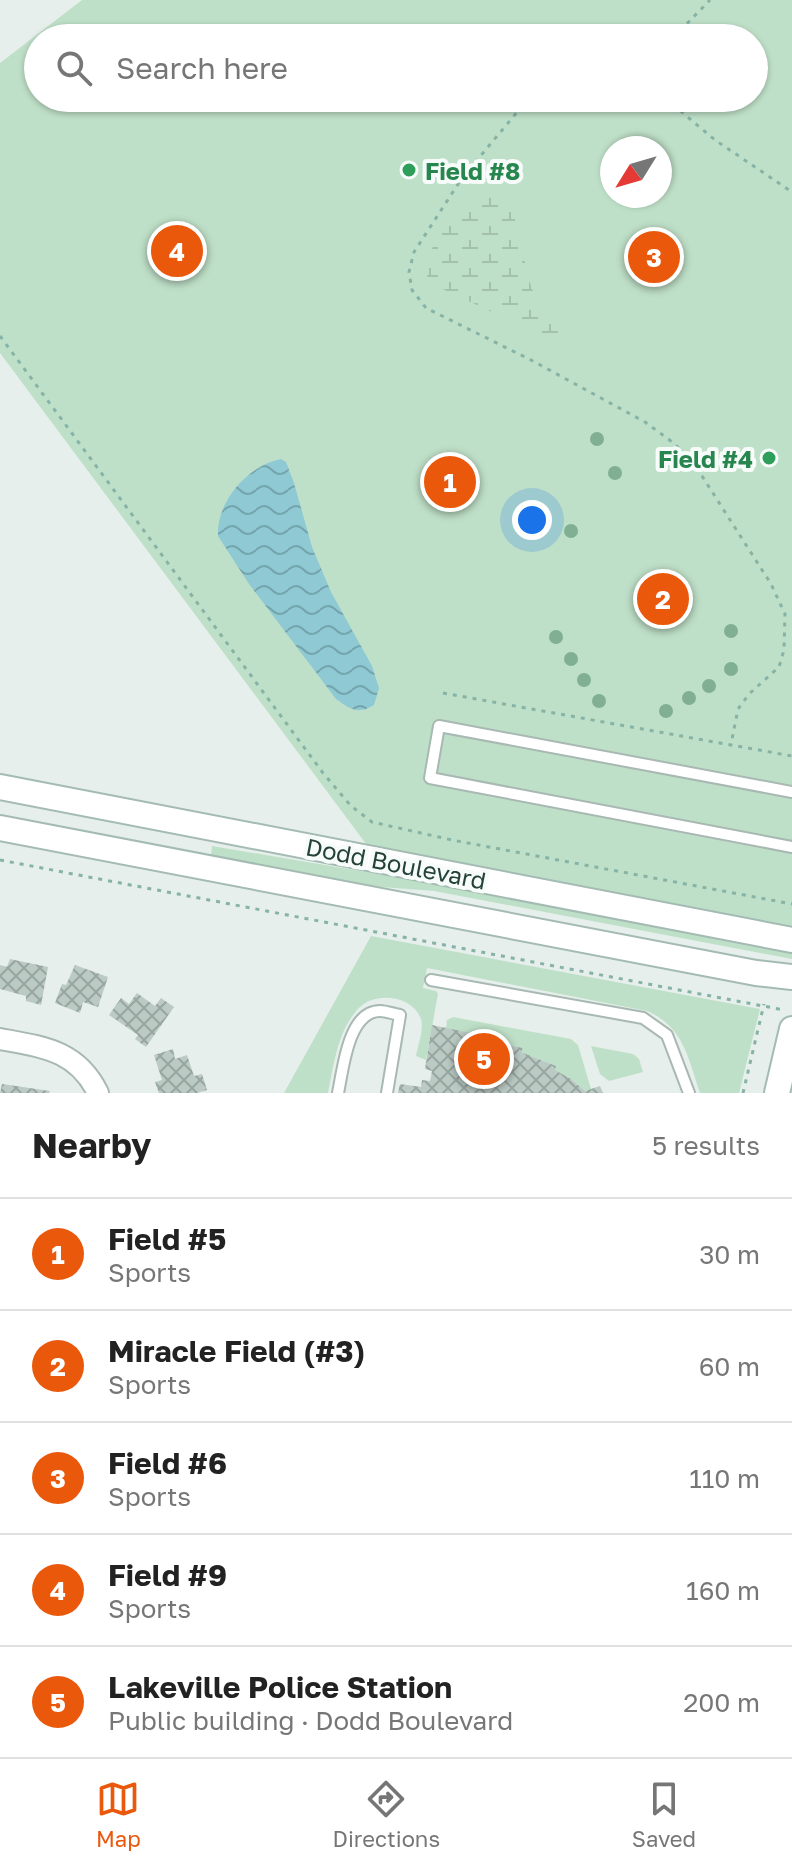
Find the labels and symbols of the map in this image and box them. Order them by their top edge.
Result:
north arrow [600,136,672,208]
place label: Field #8 [425,156,520,185]
marker: Field #8 [400,161,418,179]
pin: 4 [151,221,203,281]
pin: 3 [628,227,680,287]
place label: Field #4 [658,444,753,473]
marker: Field #4 [760,449,778,467]
pin: 1 [424,452,476,512]
your location [512,500,552,540]
pin: 2 [637,569,689,629]
street label: Dodd Boulevard [304,831,488,895]
pin: 5 [458,1029,510,1089]

